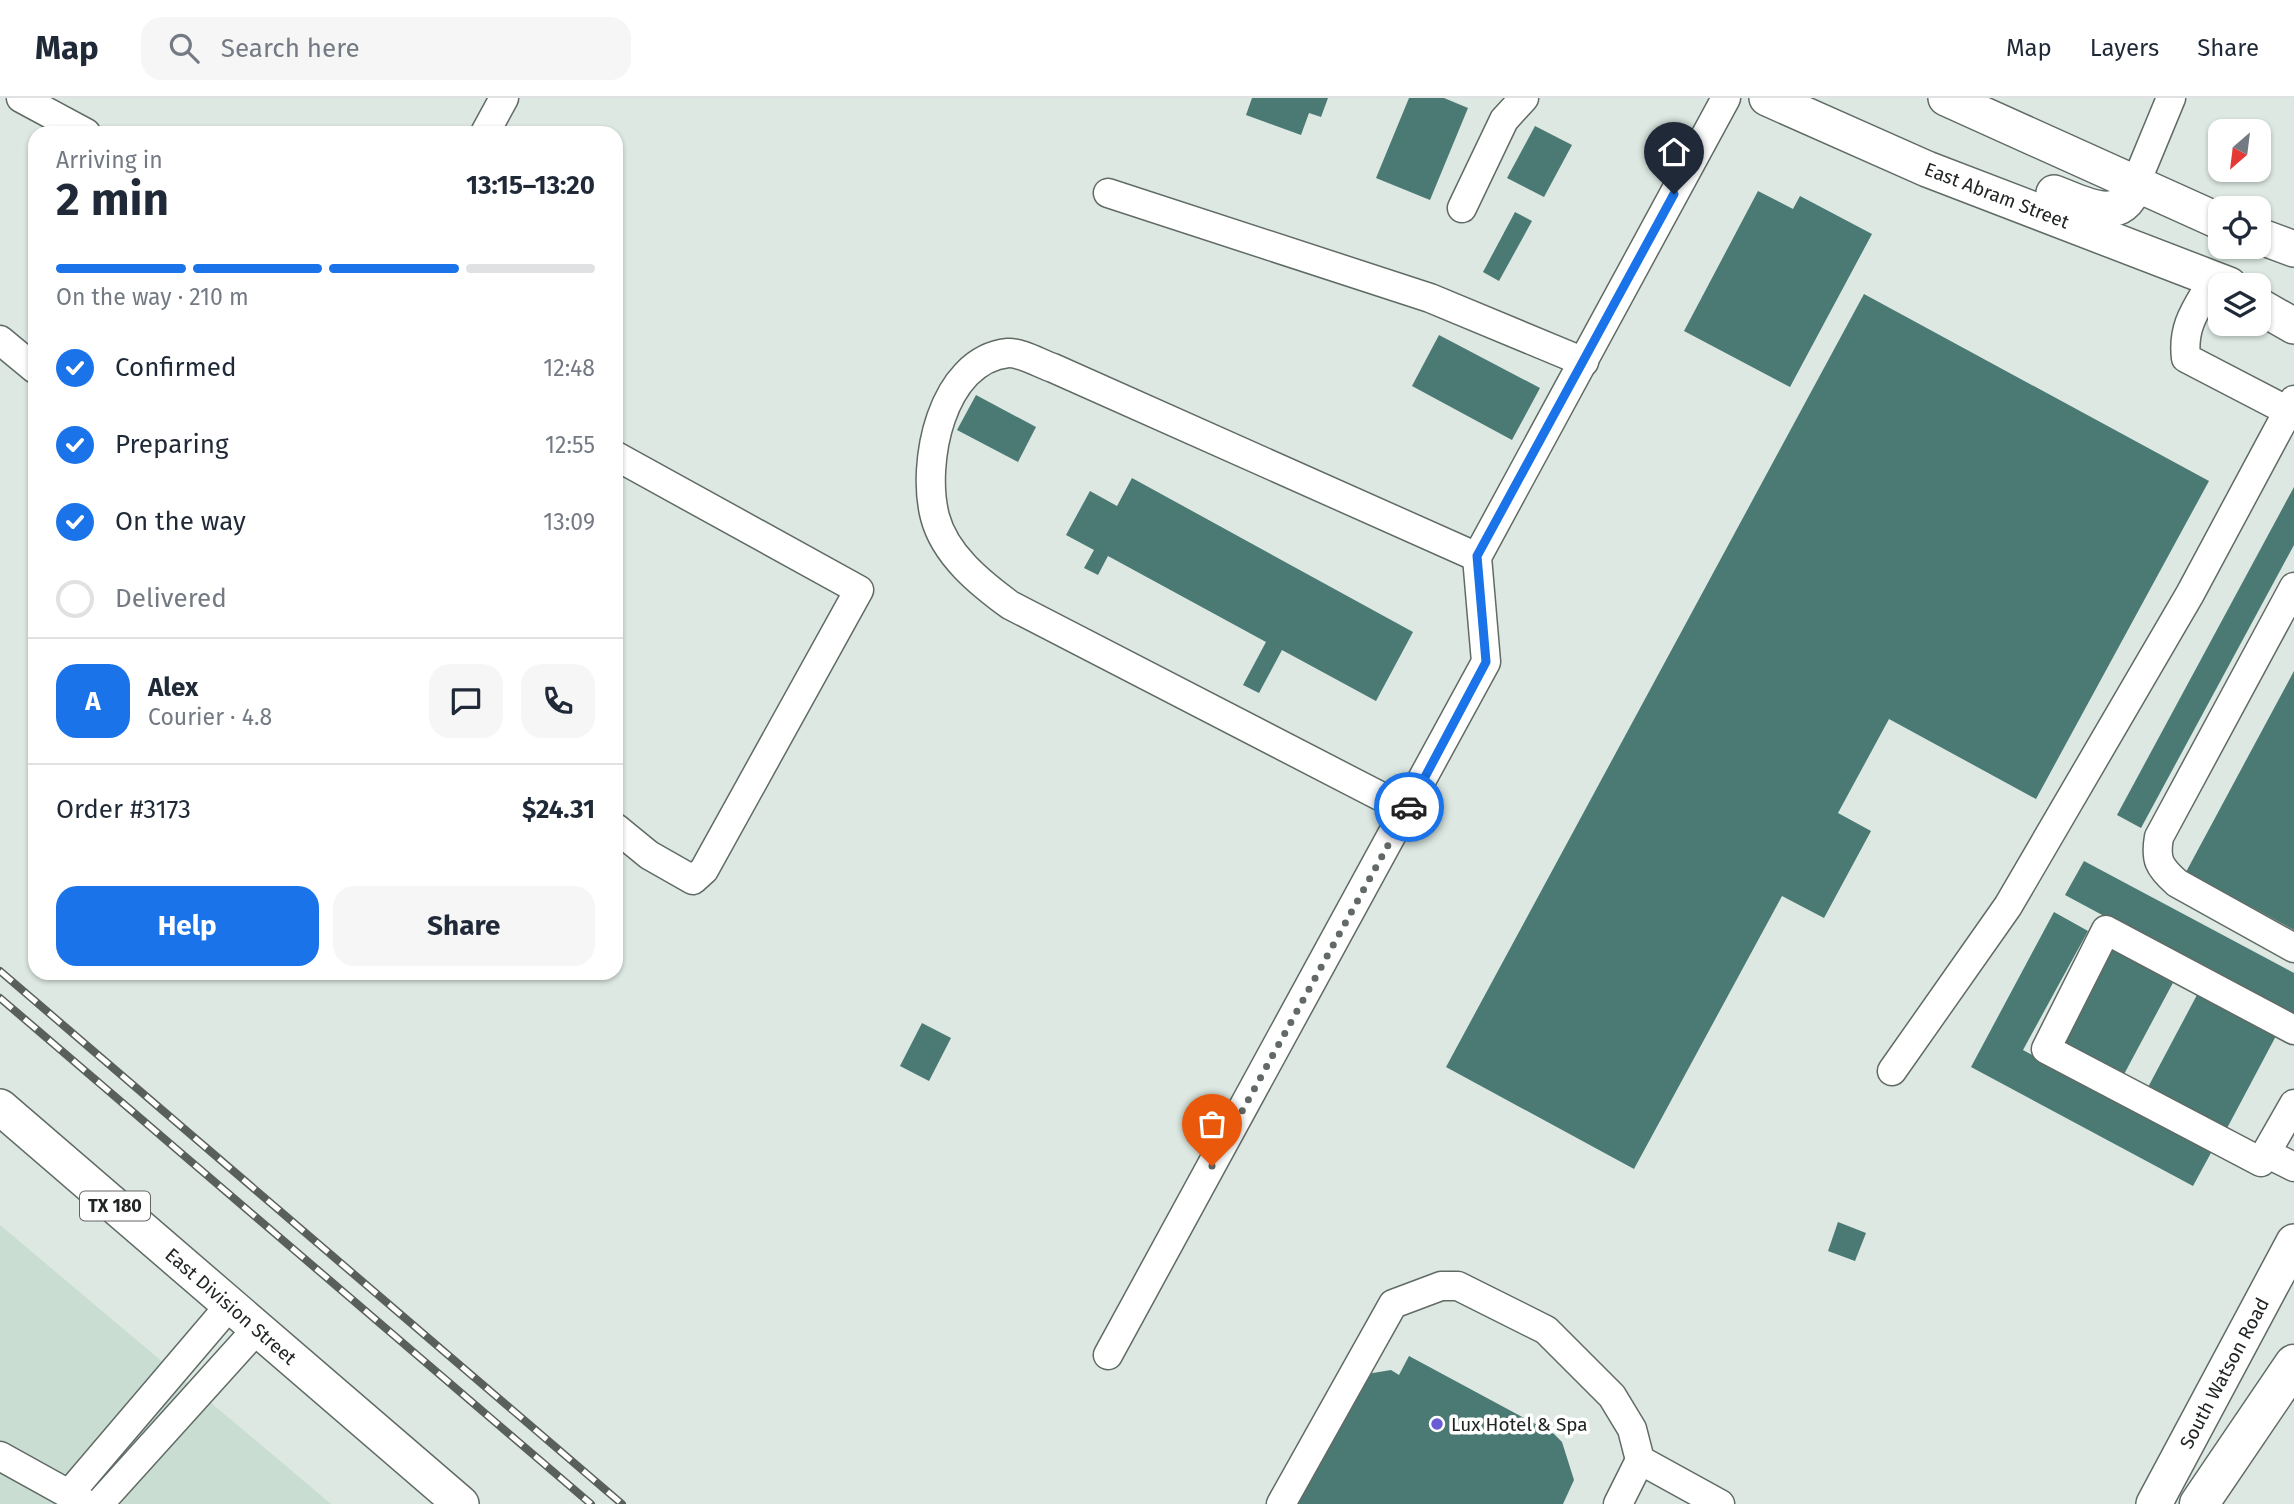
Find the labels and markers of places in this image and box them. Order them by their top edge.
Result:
pin [1644,122,1704,194]
pin [1182,1094,1242,1166]
place label: Lux Hotel & Spa [1451,1413,1588,1436]
marker: Lux Hotel & Spa [1429,1416,1445,1432]

